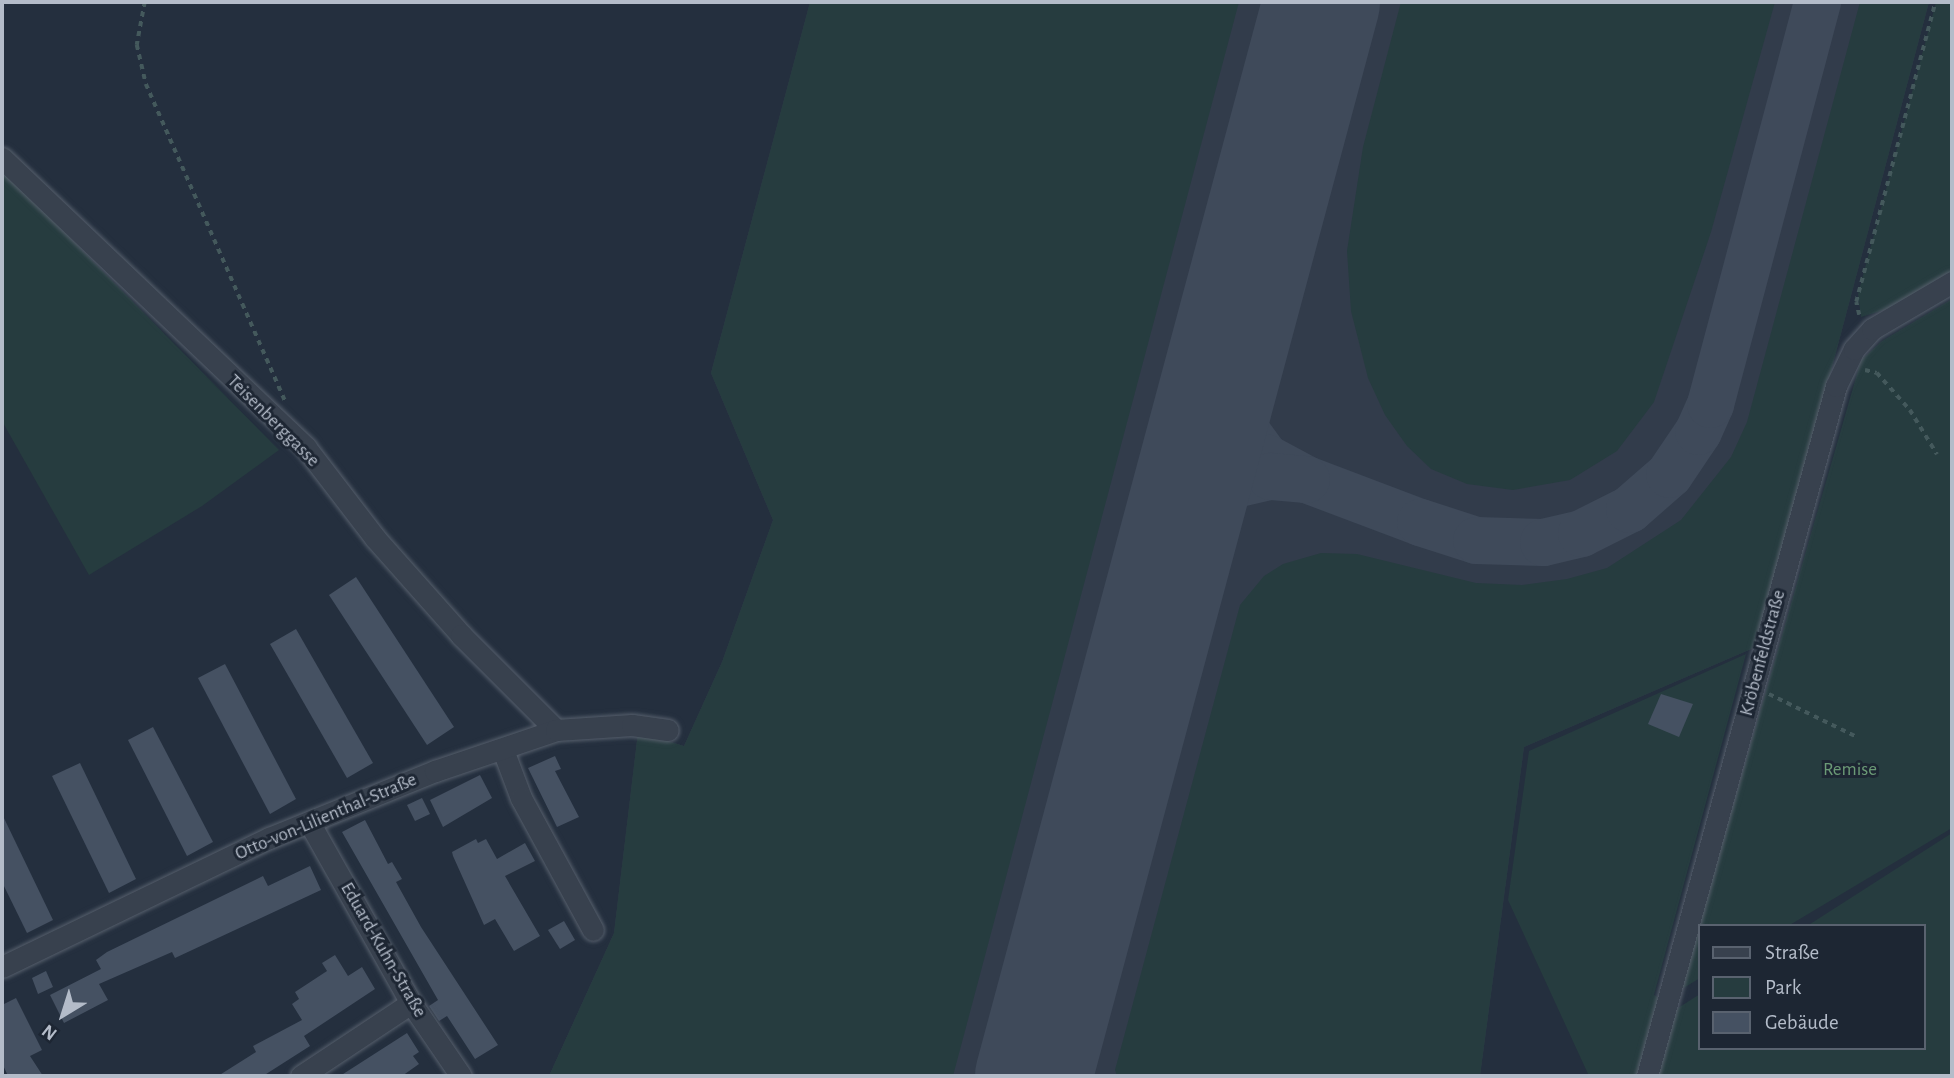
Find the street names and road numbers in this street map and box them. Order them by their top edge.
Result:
street label: Teisenberggasse [222,370,324,472]
street label: Kröbenfeldstraße [1735,587,1791,719]
street label: Otto-von-Lilienthal-Straße [232,768,420,866]
street label: Eduard-Kuhn-Straße [335,878,431,1022]

